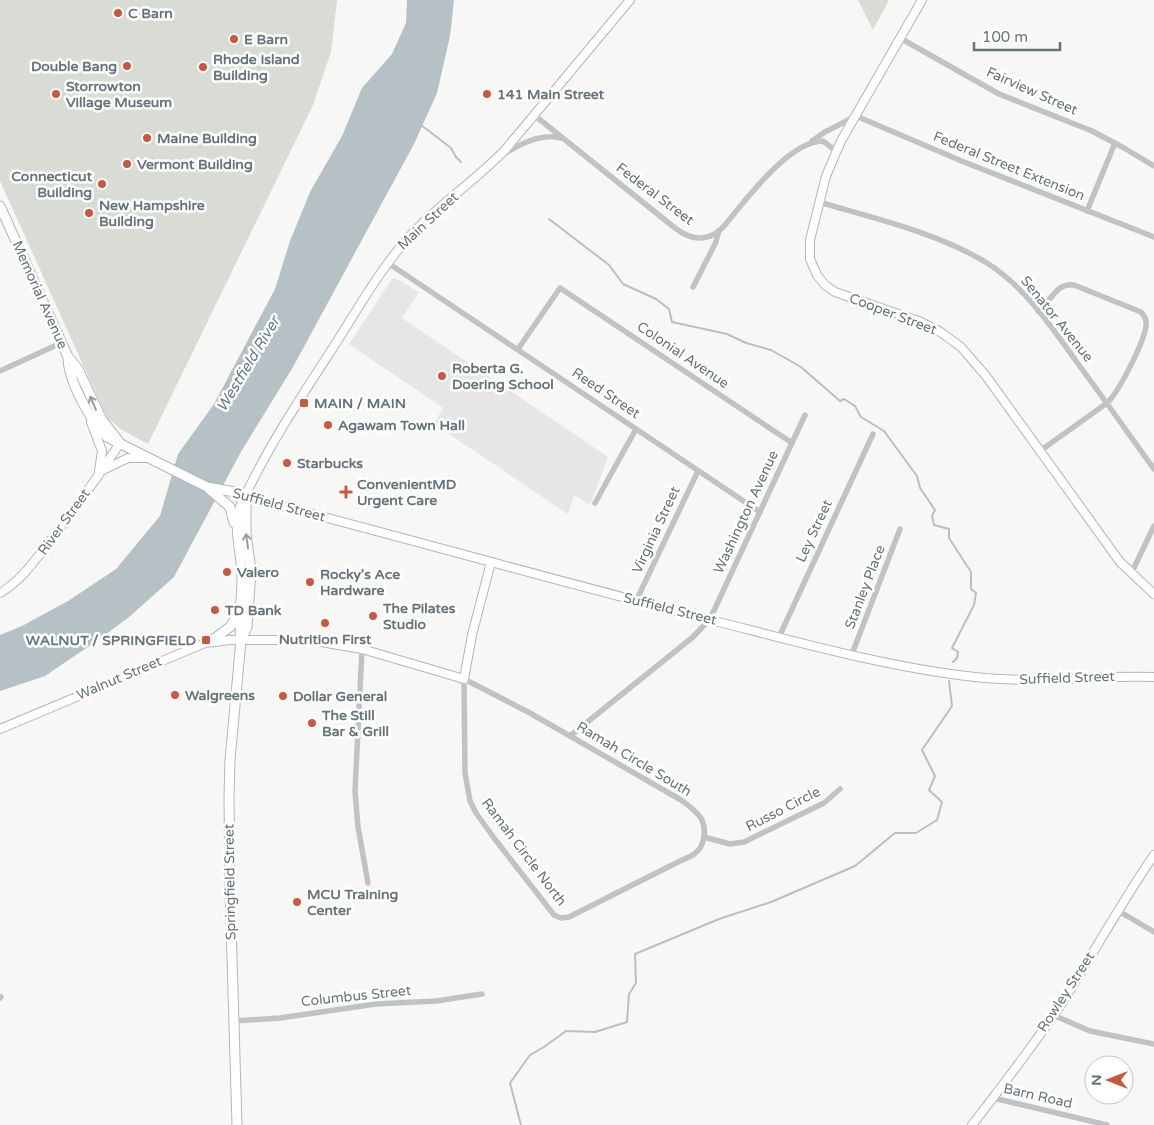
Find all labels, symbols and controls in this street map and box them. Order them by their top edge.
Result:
place label: C Barn [128,5,173,22]
marker: C Barn [112,7,124,19]
scale bar [974,20,1060,52]
text: 100 m [982,28,1028,46]
place label: E Barn [244,31,288,48]
marker: E Barn [228,33,240,45]
place label: Rhode Island Building [213,51,300,84]
place label: Double Bang [31,58,117,75]
marker: Double Bang [121,60,133,72]
marker: Rhode Island Building [197,61,209,73]
street label: Fairview Street [984,63,1081,119]
place label: Storrowton Village Museum [66,78,172,111]
place label: 141 Main Street [497,86,605,103]
marker: Storrowton Village Museum [50,88,62,100]
marker: 141 Main Street [481,88,493,100]
street label: Federal Street Extension [931,128,1087,204]
place label: Maine Building [157,130,257,147]
marker: Maine Building [141,132,153,144]
place label: Vermont Building [137,156,253,173]
marker: Vermont Building [121,158,133,170]
street label: Federal Street [613,159,698,229]
place label: Connecticut Building [11,168,93,201]
marker: Connecticut Building [96,178,108,190]
street label: Main Street [394,188,462,253]
place label: New Hampshire Building [99,197,205,230]
marker: New Hampshire Building [83,207,95,219]
street label: Memorial Avenue [9,238,71,352]
street label: Senator Avenue [1017,273,1097,365]
street label: Cooper Street [847,290,940,339]
water label: Westfield River [213,311,285,415]
street label: Colonial Avenue [634,318,732,392]
place label: Roberta G. Doering School [452,360,554,393]
street label: Reed Street [569,364,644,422]
marker: Roberta G. Doering School [436,370,448,382]
place label: MAIN / MAIN [314,395,406,412]
one-way arrow [88,396,98,411]
marker: MAIN / MAIN [298,397,310,409]
place label: Agawam Town Hall [338,417,465,434]
marker: Agawam Town Hall [322,419,334,431]
street label: Washington Avenue [710,448,782,576]
place label: Starbucks [297,455,363,472]
marker: Starbucks [281,457,293,469]
place label: ConvenientMD Urgent Care [357,476,457,509]
street label: Virginia Street [628,483,684,576]
street label: Suffield Street [231,484,328,526]
street label: River Street [34,485,94,558]
marker: ConvenientMD Urgent Care [339,485,353,499]
street label: Ley Street [792,496,836,565]
one-way arrow [242,533,252,549]
street label: Stanley Place [841,543,889,631]
place label: Valero [237,564,279,581]
marker: Valero [221,566,233,578]
place label: Rocky's Ace Hardware [320,566,400,599]
marker: Rocky's Ace Hardware [304,576,316,588]
street label: Suffield Street [622,589,719,629]
place label: The Pilates Studio [382,600,456,633]
place label: TD Bank [224,602,282,619]
marker: TD Bank [209,604,221,616]
marker: The Pilates Studio [367,610,379,622]
marker: Nutrition First [319,617,331,629]
place label: Nutrition First [279,631,372,648]
place label: WALNUT / SPRINGFIELD [26,632,196,649]
marker: WALNUT / SPRINGFIELD [200,634,212,646]
street label: Walnut Street [74,652,165,704]
street label: Suffield Street [1019,668,1116,688]
place label: Walgreens [185,687,255,704]
place label: Dollar General [293,688,387,705]
marker: Walgreens [169,689,181,701]
marker: Dollar General [277,690,289,702]
place label: The Still Bar & Grill [321,707,389,740]
marker: The Still Bar & Grill [306,717,318,729]
street label: Ramah Circle South [573,718,695,800]
street label: Russo Circle [743,783,823,835]
street label: Ramah Circle North [478,795,570,909]
street label: Springfield Street [220,823,240,940]
place label: MCU Training Center [307,886,398,919]
marker: MCU Training Center [291,896,303,908]
street label: Rowley Street [1034,948,1099,1035]
street label: Columbus Street [300,982,413,1010]
north arrow [1084,1055,1134,1105]
text: N [1088,1074,1105,1086]
street label: Barn Road [1002,1080,1074,1112]

